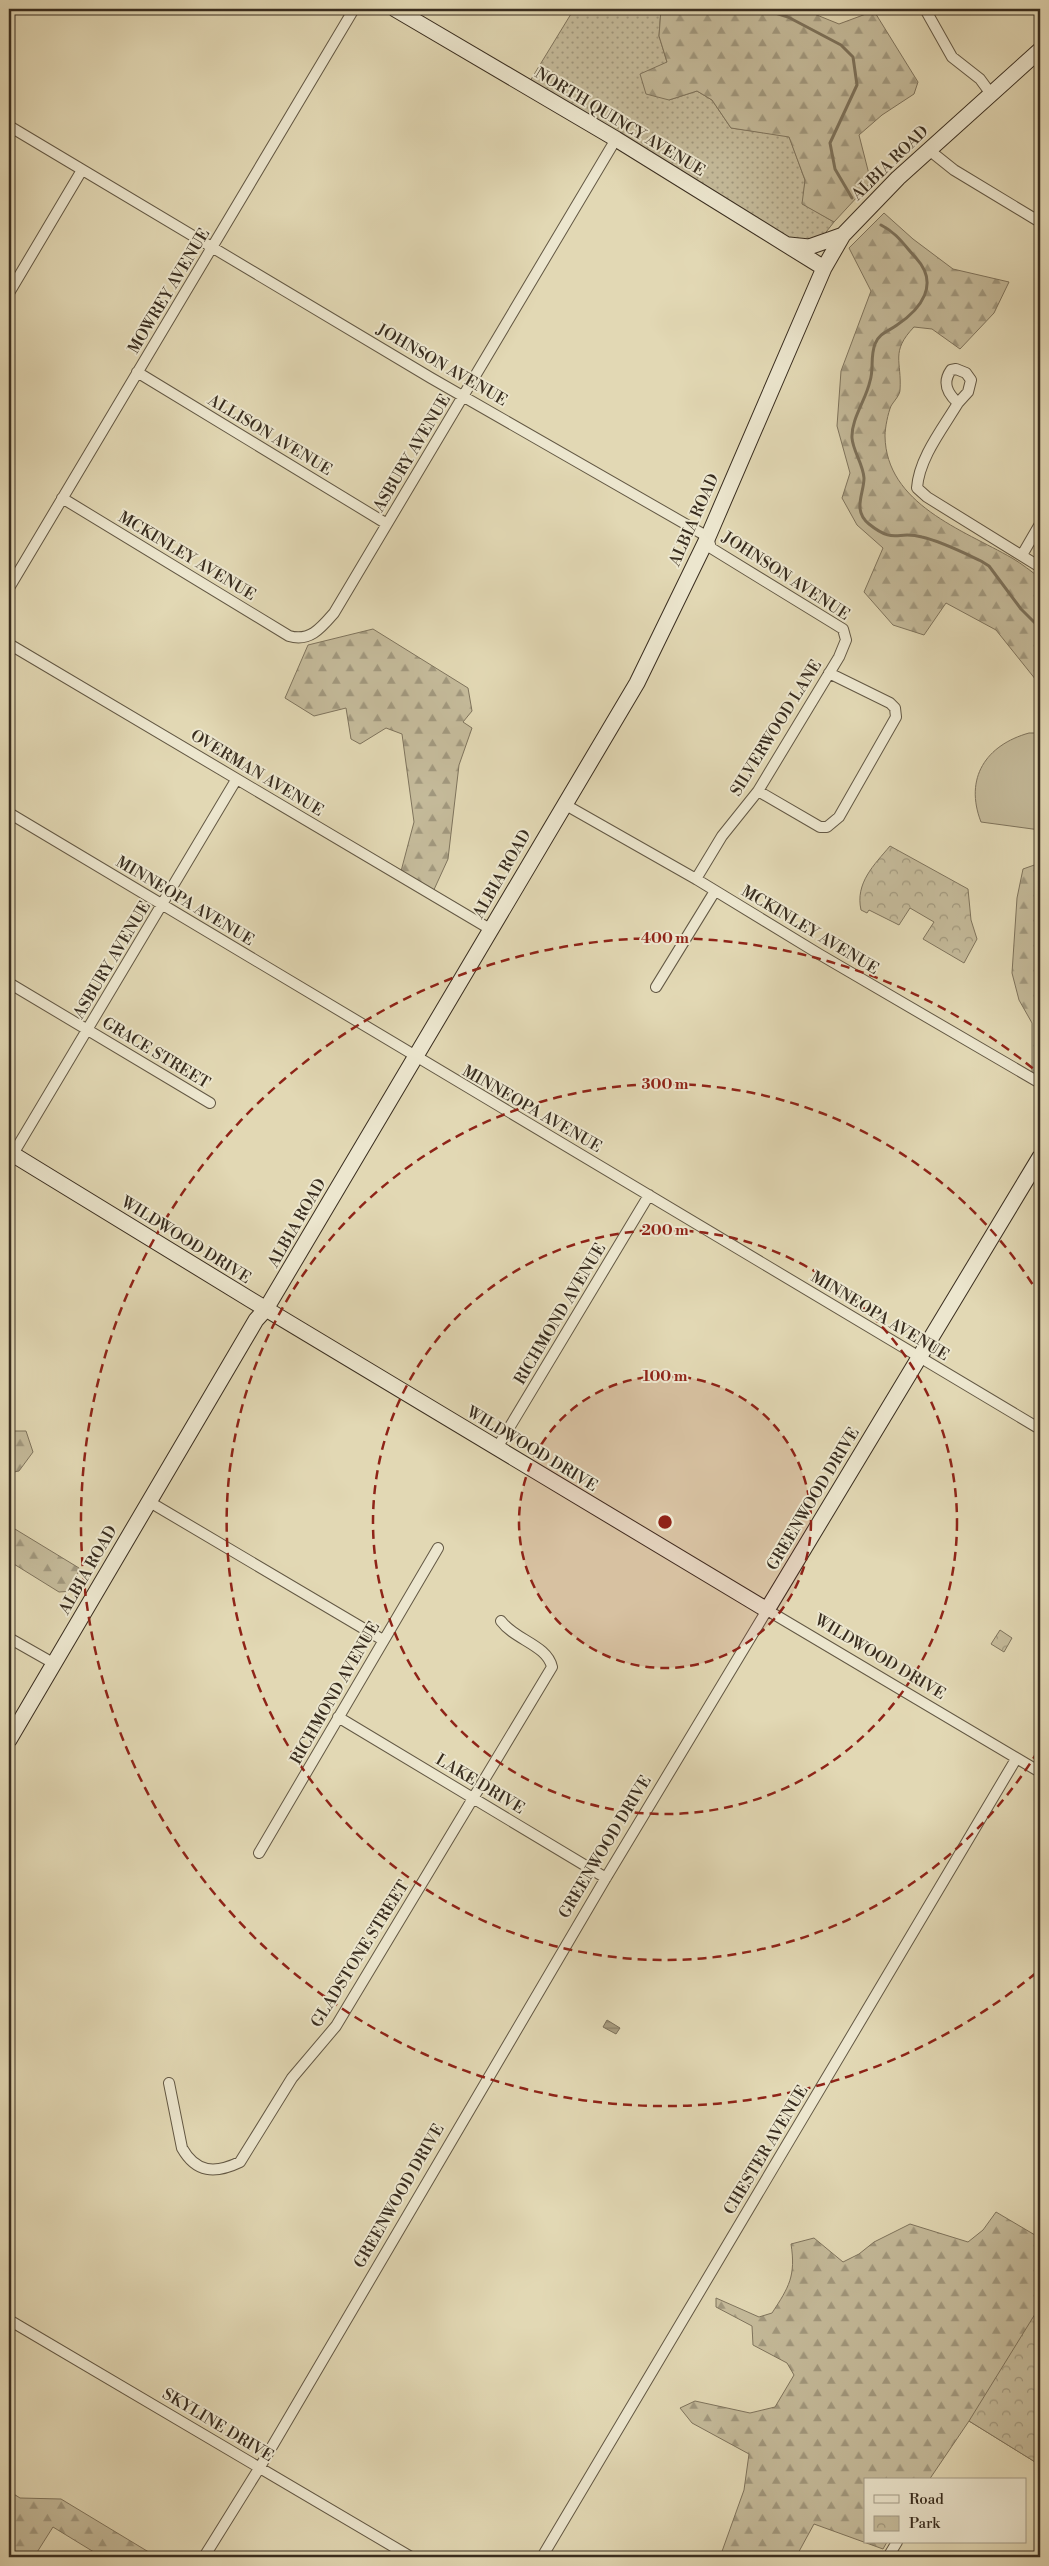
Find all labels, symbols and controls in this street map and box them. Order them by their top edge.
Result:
street label: NORTH QUINCY AVENUE [531,63,709,181]
street label: ALBIA ROAD [847,121,933,205]
street label: MOWREY AVENUE [124,225,214,357]
street label: JOHNSON AVENUE [372,319,511,411]
street label: ALLISON AVENUE [203,390,336,480]
street label: ASBURY AVENUE [368,391,455,516]
street label: ALBIA ROAD [664,471,723,570]
street label: MCKINLEY AVENUE [115,507,259,605]
street label: JOHNSON AVENUE [718,527,853,625]
street label: SILVERWOOD LANE [726,656,826,800]
street label: OVERMAN AVENUE [187,725,327,821]
street label: ALBIA ROAD [468,826,535,923]
street label: MINNEOPA AVENUE [112,852,258,950]
street label: MCKINLEY AVENUE [738,881,882,979]
street label: ASBURY AVENUE [68,898,155,1023]
text: 400 m [641,929,689,948]
street label: GRACE STREET [98,1013,214,1093]
street label: MINNEOPA AVENUE [459,1061,605,1157]
text: 300 m [642,1075,689,1094]
street label: ALBIA ROAD [263,1175,330,1272]
street label: WILDWOOD DRIVE [117,1191,255,1288]
text: 200 m [641,1221,689,1240]
street label: RICHMOND AVENUE [510,1240,610,1388]
street label: MINNEOPA AVENUE [807,1267,953,1365]
text: 100 m [643,1367,688,1386]
street label: WILDWOOD DRIVE [462,1401,601,1496]
street label: GREENWOOD DRIVE [762,1424,864,1574]
centre of rings [656,1513,674,1531]
street label: ALBIA ROAD [54,1522,121,1619]
street label: WILDWOOD DRIVE [810,1609,949,1704]
street label: RICHMOND AVENUE [286,1618,384,1768]
street label: LAKE DRIVE [432,1750,528,1818]
street label: GREENWOOD DRIVE [554,1772,656,1922]
street label: GLADSTONE STREET [307,1877,413,2031]
street label: CHESTER AVENUE [720,2082,812,2218]
street label: GREENWOOD DRIVE [349,2120,449,2272]
street label: SKYLINE DRIVE [159,2384,277,2466]
legend [864,2478,1026,2544]
text: Road [909,2490,944,2509]
text: Park [909,2514,941,2533]

